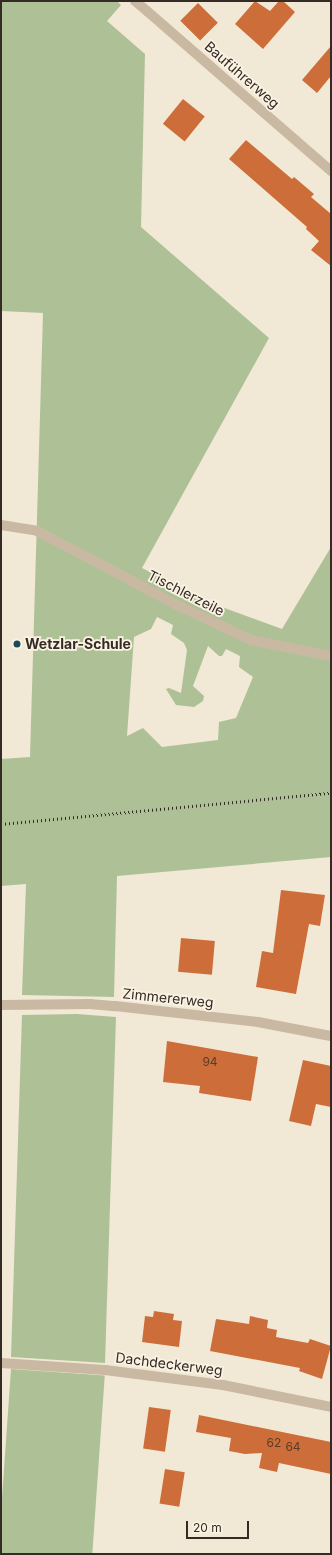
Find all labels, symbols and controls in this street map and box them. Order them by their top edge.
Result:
street label: Bauführerweg [201,38,283,112]
street label: Tischlerzeile [145,567,227,619]
place label: Wetzlar-Schule [25,636,131,652]
marker: Wetzlar-Schule [12,639,22,649]
street label: Zimmererweg [122,985,214,1011]
house number: 94 [202,1055,218,1069]
street label: Dachdeckerweg [114,1349,224,1379]
house number: 62 [267,1436,281,1450]
house number: 64 [285,1440,301,1454]
scale bar [188,1513,251,1539]
text: 20 m [193,1520,222,1535]

